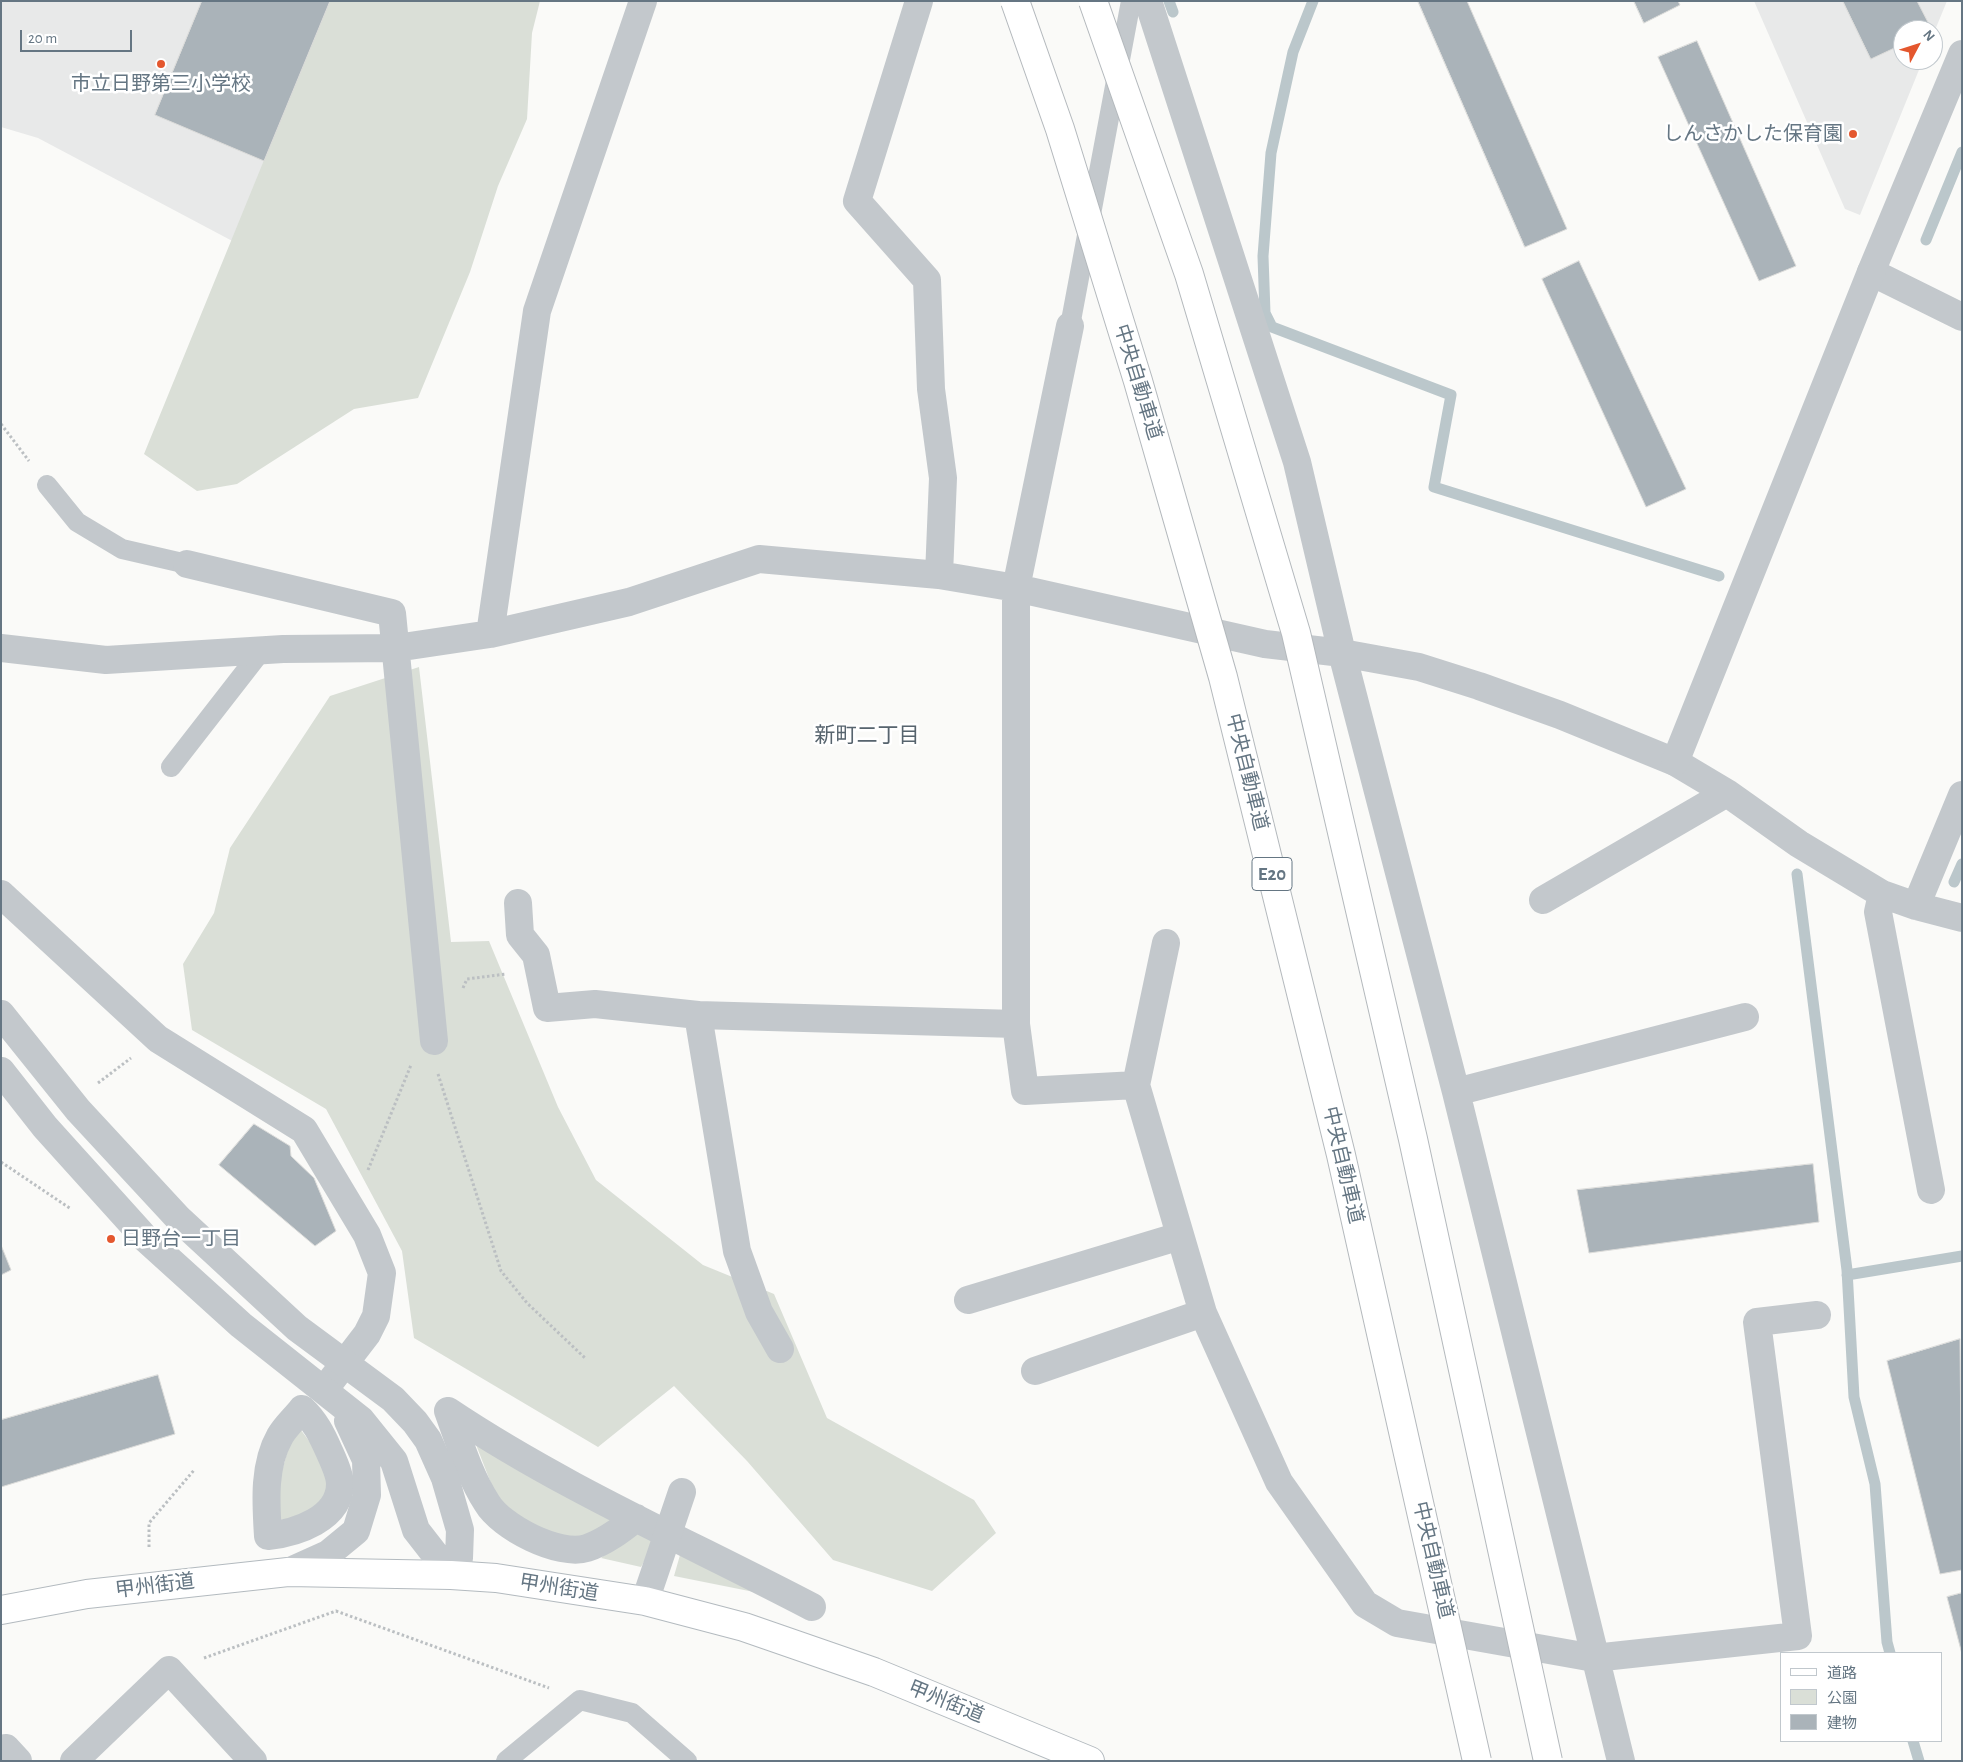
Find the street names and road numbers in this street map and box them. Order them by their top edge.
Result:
street label: 中央自動車道 [1109,321,1167,443]
street label: 中央自動車道 [1221,711,1273,833]
road number: E20 [1252,858,1292,891]
street label: 中央自動車道 [1318,1104,1368,1226]
street label: 中央自動車道 [1408,1499,1458,1621]
street label: 甲州街道 [114,1569,196,1603]
street label: 甲州街道 [518,1570,600,1606]
street label: 甲州街道 [904,1676,988,1728]

